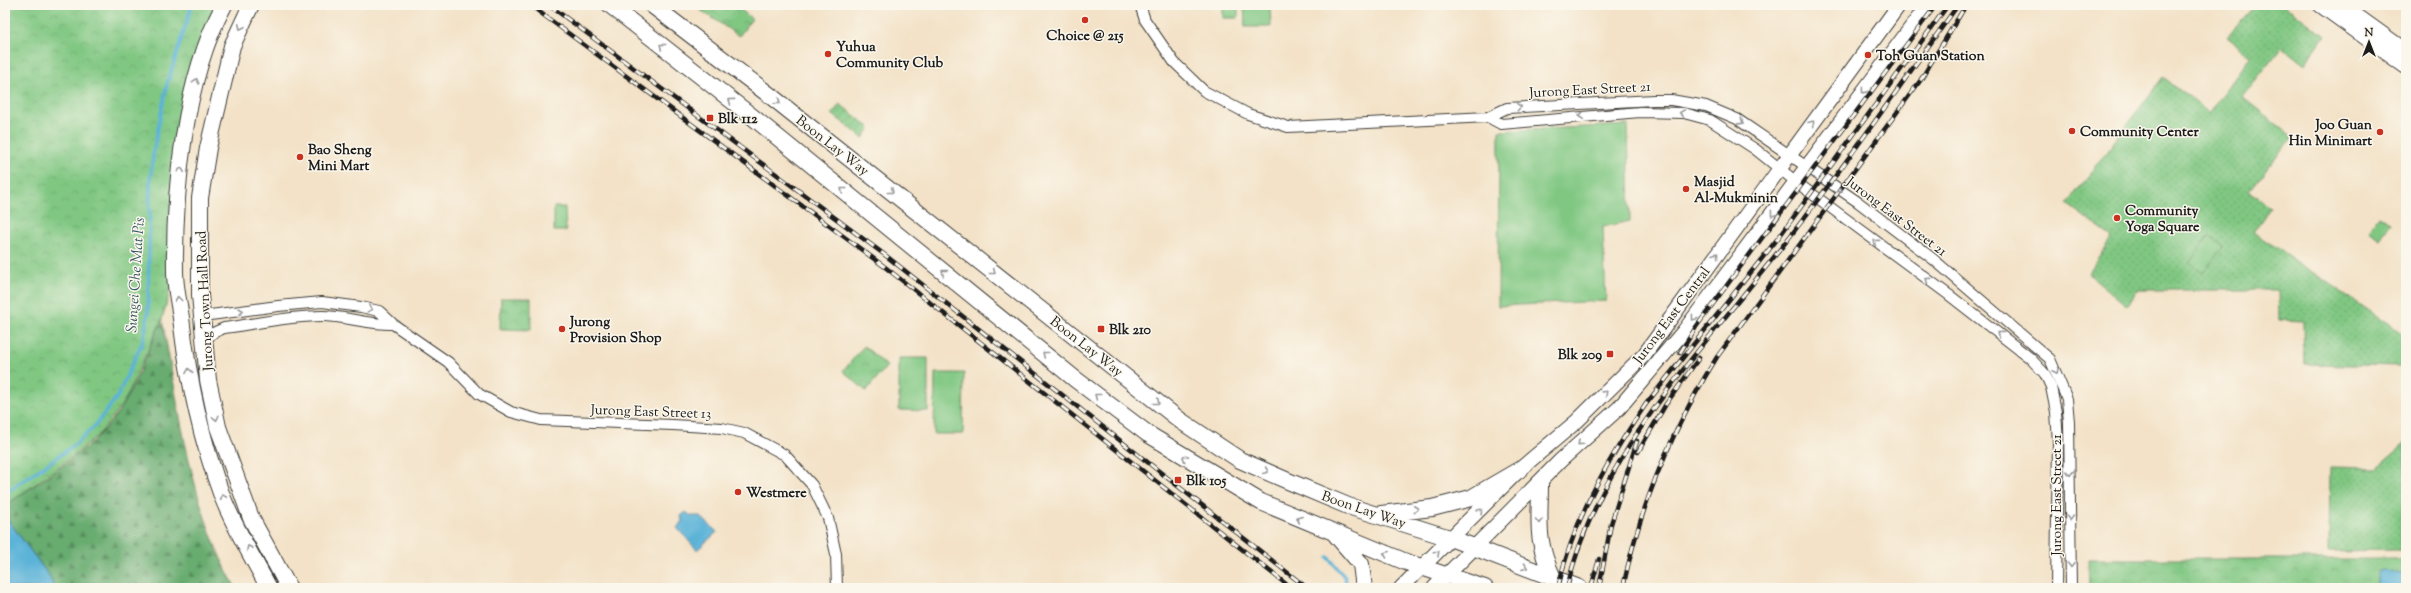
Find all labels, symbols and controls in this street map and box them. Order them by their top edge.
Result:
marker: Choice @ 215 [1080,15,1090,25]
north arrow [2349,22,2389,62]
one-way arrow [238,23,246,30]
text: N [2364,25,2374,41]
place label: Choice @ 215 [1046,27,1124,47]
place label: Yuhua Community Club [836,38,944,74]
one-way arrow [659,43,666,50]
place label: Toh Guan Station [1876,47,1985,67]
marker: Yuhua Community Club [823,49,833,59]
marker: Toh Guan Station [1863,50,1873,60]
one-way arrow [192,78,200,84]
street label: Jurong East Street 21 [1528,78,1652,104]
one-way arrow [1862,87,1869,94]
one-way arrow [774,97,781,104]
one-way arrow [728,98,735,105]
one-way arrow [1516,103,1522,112]
one-way arrow [1679,109,1685,118]
place label: Blk 112 [718,110,758,130]
one-way arrow [1578,111,1584,120]
street label: Boon Lay Way [791,112,873,182]
marker: Blk 112 [705,113,715,123]
place label: Joo Guan Hin Minimart [2289,116,2373,152]
one-way arrow [1737,117,1744,125]
one-way arrow [1807,120,1815,127]
place label: Community Center [2080,123,2199,143]
marker: Community Center [2067,126,2077,136]
marker: Joo Guan Hin Minimart [2375,127,2385,137]
place label: Bao Sheng Mini Mart [308,141,372,177]
marker: Bao Sheng Mini Mart [295,152,305,162]
one-way arrow [176,166,185,173]
street label: Jurong East Street 21 [1840,172,1951,262]
place label: Masjid Al-Mukminin [1694,173,1779,209]
marker: Masjid Al-Mukminin [1681,184,1691,194]
one-way arrow [1835,185,1842,192]
one-way arrow [887,186,894,193]
one-way arrow [841,188,848,195]
place label: Community Yoga Square [2125,202,2200,238]
one-way arrow [1771,210,1778,217]
marker: Community Yoga Square [2112,213,2122,223]
water label: Sungei Che Mat Pis [122,217,151,333]
street label: Jurong Town Hall Road [192,230,220,373]
one-way arrow [1873,240,1880,247]
one-way arrow [1712,253,1719,260]
street label: Jurong East Central [1629,263,1716,370]
one-way arrow [988,267,996,274]
one-way arrow [942,270,949,277]
one-way arrow [1925,277,1932,285]
one-way arrow [174,296,183,302]
one-way arrow [367,304,374,312]
one-way arrow [238,306,244,315]
place label: Jurong Provision Shop [569,313,662,349]
street label: Boon Lay Way [1045,313,1127,383]
one-way arrow [1692,313,1699,320]
place label: Blk 210 [1109,321,1152,341]
marker: Jurong Provision Shop [557,324,567,334]
marker: Blk 210 [1096,324,1106,334]
one-way arrow [1997,331,2004,339]
place label: Blk 209 [1558,346,1602,366]
marker: Blk 209 [1605,349,1615,359]
one-way arrow [1043,352,1050,359]
one-way arrow [2051,366,2059,374]
one-way arrow [185,368,194,375]
one-way arrow [1600,391,1608,398]
one-way arrow [1095,393,1102,400]
one-way arrow [1152,397,1159,404]
street label: Jurong East Street 13 [589,401,712,425]
one-way arrow [212,415,220,421]
street label: Jurong East Street 21 [2048,434,2068,557]
one-way arrow [1577,439,1585,446]
one-way arrow [1182,455,1189,462]
one-way arrow [1262,467,1269,475]
one-way arrow [2066,470,2074,476]
place label: Blk 105 [1186,472,1226,492]
marker: Blk 105 [1173,475,1183,485]
place label: Westmere [746,484,807,504]
marker: Westmere [733,487,743,497]
street label: Boon Lay Way [1318,487,1408,535]
one-way arrow [220,493,228,501]
one-way arrow [1413,505,1419,514]
one-way arrow [1475,508,1483,516]
one-way arrow [1296,515,1303,523]
one-way arrow [2066,515,2074,521]
one-way arrow [1535,518,1543,524]
one-way arrow [246,545,253,552]
one-way arrow [1382,550,1389,558]
one-way arrow [1433,551,1440,558]
one-way arrow [2067,562,2075,568]
one-way arrow [1521,563,1528,571]

